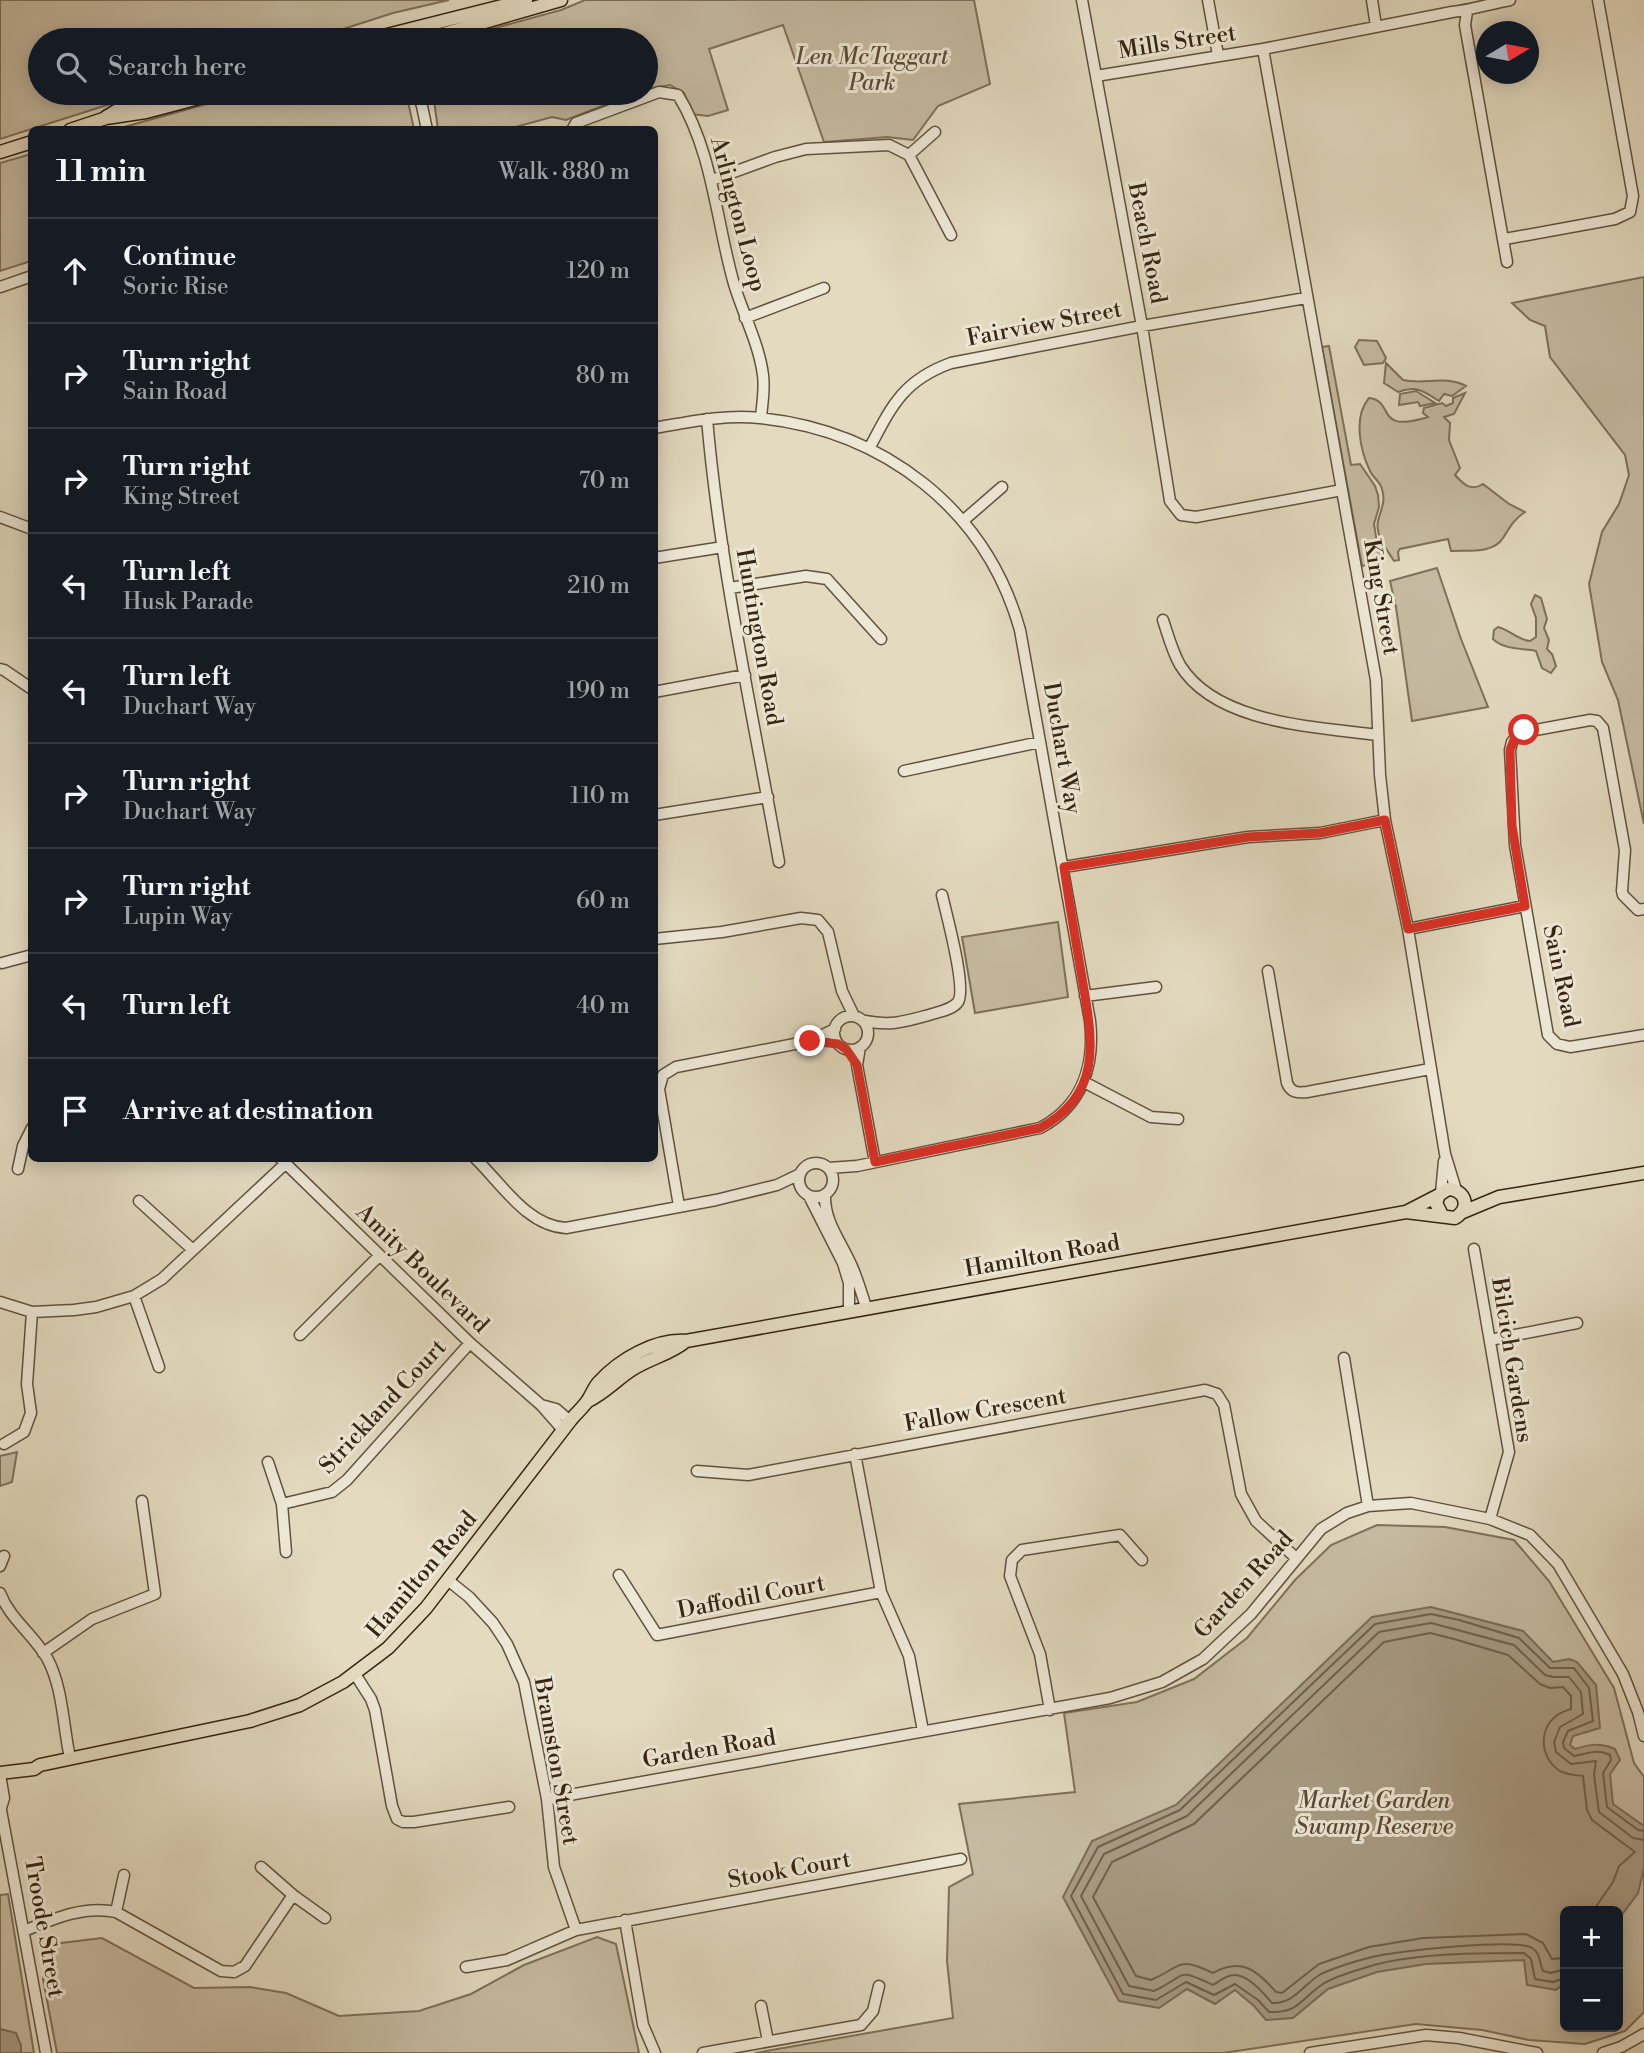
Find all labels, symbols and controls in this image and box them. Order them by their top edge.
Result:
street label: Mills Street [1116,19,1238,65]
north arrow [1476,21,1539,84]
search box [28,28,658,105]
park label: Len McTaggart Park [795,43,949,97]
icon: search [52,48,90,86]
text: Search here [108,51,247,83]
street label: Arlington Loop [704,133,772,295]
text: 11 min [56,153,146,191]
text: Walk · 880 m [499,158,630,186]
street label: Beach Road [1121,179,1172,306]
text: Continue [123,241,236,273]
icon: ahead [56,252,94,290]
text: 120 m [566,257,630,285]
text: Soric Rise [123,273,229,301]
street label: Fairview Street [964,295,1124,353]
text: Turn right [123,346,251,378]
icon: right [56,357,94,395]
text: 80 m [576,362,630,390]
text: Sain Road [123,378,227,406]
text: Turn right [123,451,251,483]
icon: right [56,462,94,500]
text: 70 m [579,467,630,495]
text: King Street [123,483,240,511]
street label: King Street [1357,537,1405,657]
street label: Huntington Road [730,547,788,728]
text: Turn left [123,556,231,588]
icon: left [56,567,94,605]
text: 210 m [567,572,630,600]
text: Husk Parade [123,588,254,616]
text: Turn left [123,661,231,693]
icon: left [56,672,94,710]
text: 190 m [567,677,630,705]
street label: Duchart Way [1037,680,1088,817]
text: Duchart Way [123,693,256,721]
route start [1508,714,1539,745]
text: Turn right [123,766,251,798]
icon: right [56,777,94,815]
text: 110 m [570,782,630,810]
text: Duchart Way [123,798,256,826]
text: Turn right [123,871,251,903]
icon: right [56,882,94,920]
text: 60 m [576,887,630,915]
text: Lupin Way [123,903,233,931]
street label: Sain Road [1536,922,1586,1030]
icon: left [56,987,94,1025]
text: Turn left [123,990,231,1022]
text: 40 m [576,992,630,1020]
route end [794,1025,825,1056]
icon: arrive [56,1092,94,1130]
text: Arrive at destination [123,1095,373,1127]
street label: Amity Boulevard [349,1198,494,1339]
street label: Hamilton Road [962,1229,1122,1283]
street label: Bilcich Gardens [1485,1275,1539,1445]
street label: Strickland Court [313,1334,452,1480]
street label: Fallow Crescent [902,1382,1069,1438]
street label: Hamilton Road [361,1505,483,1644]
street label: Garden Road [1188,1525,1299,1644]
street label: Daffodil Court [675,1569,827,1625]
street label: Bramston Street [527,1674,585,1847]
street label: Garden Road [640,1723,778,1774]
park label: Market Garden Swamp Reserve [1295,1787,1453,1841]
street label: Stook Court [726,1845,853,1895]
street label: Troode Street [18,1855,70,2000]
map controls [1560,1906,1623,2032]
button: + [1560,1906,1623,1969]
button: − [1560,1969,1623,2032]

